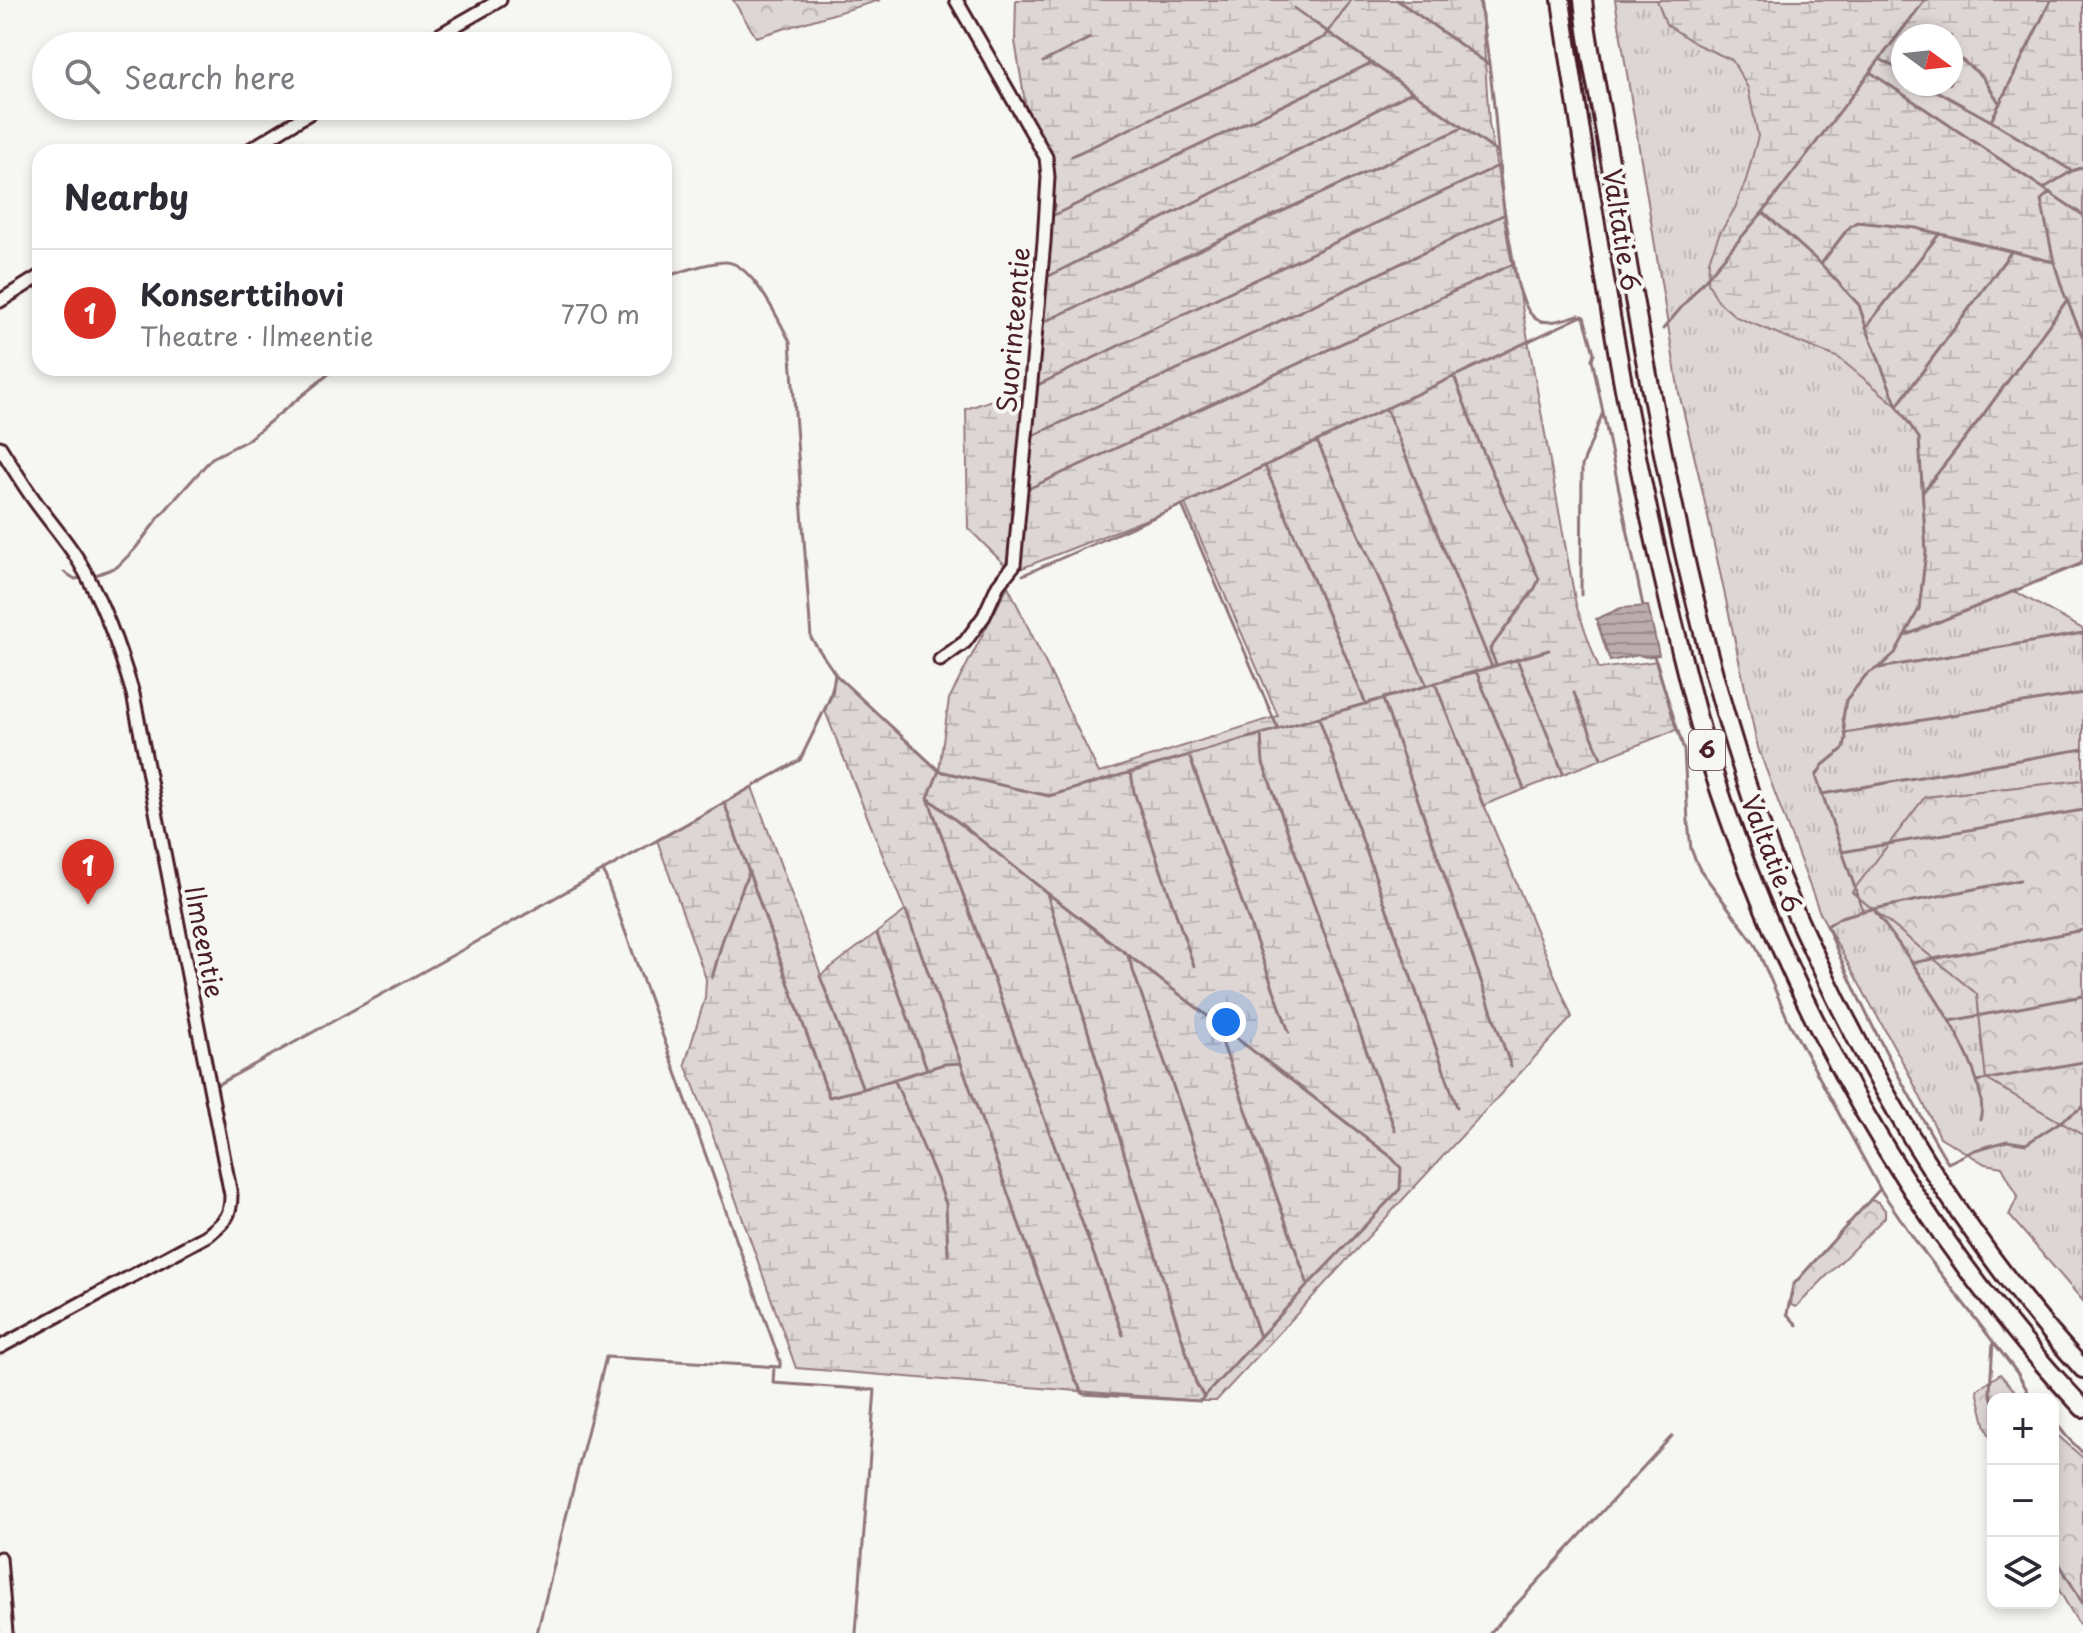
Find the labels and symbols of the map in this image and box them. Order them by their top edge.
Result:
north arrow [1891,24,1963,96]
street label: Valtatie 6 [1594,166,1651,294]
street label: Suorinteentie [986,245,1039,414]
road number: 6 [1689,730,1725,770]
street label: Valtatie 6 [1732,789,1813,918]
pin: 1 [62,839,114,905]
street label: Ilmeentie [176,882,235,1001]
your location [1206,1002,1246,1042]

